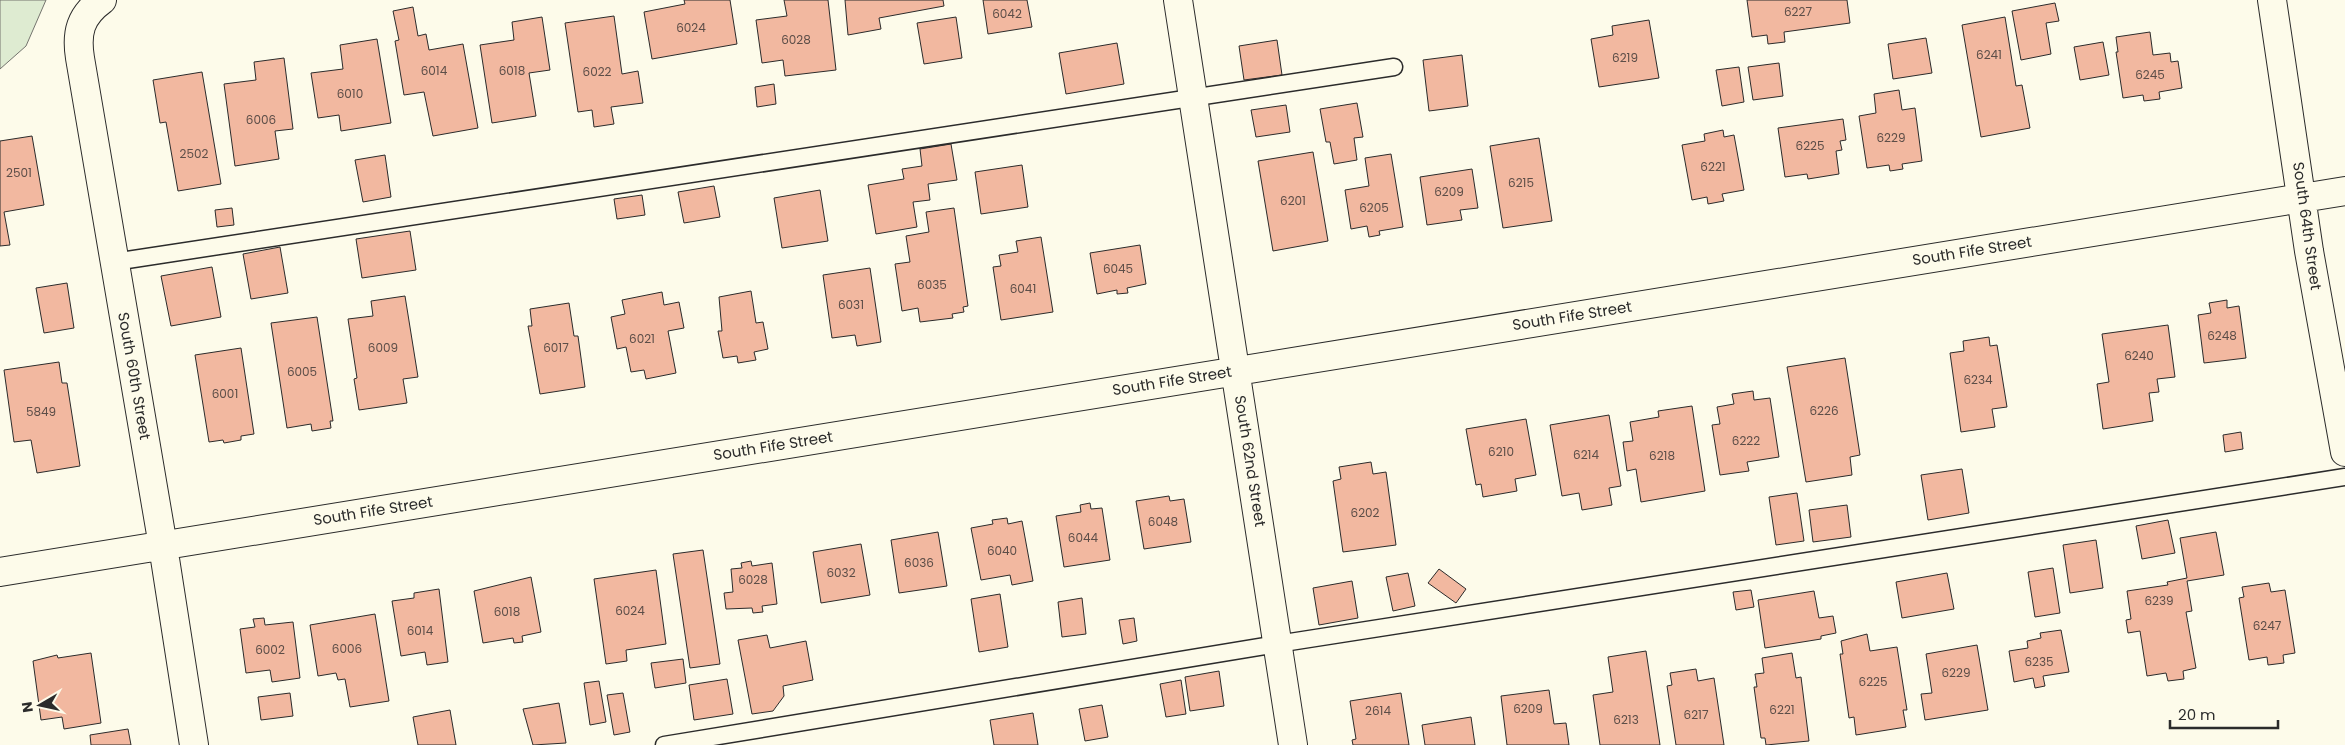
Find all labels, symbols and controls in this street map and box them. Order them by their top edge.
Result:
house number: 6227 [1784,3,1812,20]
house number: 6042 [992,5,1022,22]
house number: 6024 [676,19,706,36]
house number: 6028 [781,31,811,48]
house number: 6241 [1976,46,2002,63]
house number: 6219 [1612,49,1638,66]
house number: 6014 [421,62,448,79]
house number: 6018 [499,62,525,79]
house number: 6022 [583,63,612,80]
house number: 6245 [2135,66,2165,83]
house number: 6010 [337,85,363,102]
house number: 6006 [246,111,276,128]
house number: 6229 [1877,129,1905,146]
house number: 6225 [1796,137,1824,154]
house number: 2502 [180,145,209,162]
house number: 6221 [1700,158,1726,175]
street label: South 64th Street [2288,161,2327,291]
house number: 2501 [6,164,32,181]
house number: 6215 [1508,174,1534,191]
house number: 6209 [1434,183,1464,200]
house number: 6201 [1280,192,1306,209]
house number: 6205 [1359,199,1389,216]
street label: South Fife Street [1911,231,2033,270]
house number: 6045 [1103,260,1133,277]
house number: 6035 [917,276,947,293]
house number: 6041 [1010,280,1036,297]
house number: 6031 [838,296,864,313]
street label: South Fife Street [1511,296,1633,335]
street label: South 60th Street [113,311,156,441]
house number: 6248 [2207,327,2237,344]
house number: 6021 [629,330,655,347]
house number: 6009 [368,339,398,356]
house number: 6017 [543,339,569,356]
house number: 6240 [2124,347,2154,364]
street label: South Fife Street [1111,361,1233,400]
house number: 6005 [287,363,317,380]
house number: 6234 [1963,371,1993,388]
house number: 6001 [212,385,238,402]
street label: South 62nd Street [1230,394,1271,528]
house number: 6226 [1809,402,1839,419]
house number: 5849 [26,403,56,420]
street label: South Fife Street [712,426,834,465]
house number: 6222 [1732,432,1760,449]
house number: 6210 [1488,443,1514,460]
house number: 6214 [1573,446,1599,463]
house number: 6218 [1649,447,1675,464]
street label: South Fife Street [312,491,434,530]
house number: 6202 [1351,504,1380,521]
house number: 6048 [1148,513,1178,530]
house number: 6044 [1068,529,1099,546]
house number: 6040 [987,542,1017,559]
house number: 6036 [904,554,934,571]
house number: 6032 [826,564,856,581]
house number: 6028 [738,571,768,588]
house number: 6239 [2144,592,2174,609]
house number: 6024 [615,602,645,619]
house number: 6018 [494,603,520,620]
house number: 6247 [2253,617,2282,634]
house number: 6014 [407,622,434,639]
house number: 6006 [332,640,362,657]
house number: 6002 [255,641,285,658]
house number: 6235 [2024,653,2054,670]
house number: 6229 [1942,664,1970,681]
house number: 6225 [1859,673,1887,690]
north arrow [15,680,65,730]
scale bar [2170,698,2278,730]
text: N [16,700,38,714]
house number: 6209 [1513,700,1543,717]
house number: 6221 [1769,701,1795,718]
house number: 2614 [1365,702,1391,719]
text: 20 m [2178,704,2216,725]
house number: 6217 [1684,706,1709,723]
house number: 6213 [1613,711,1639,728]

